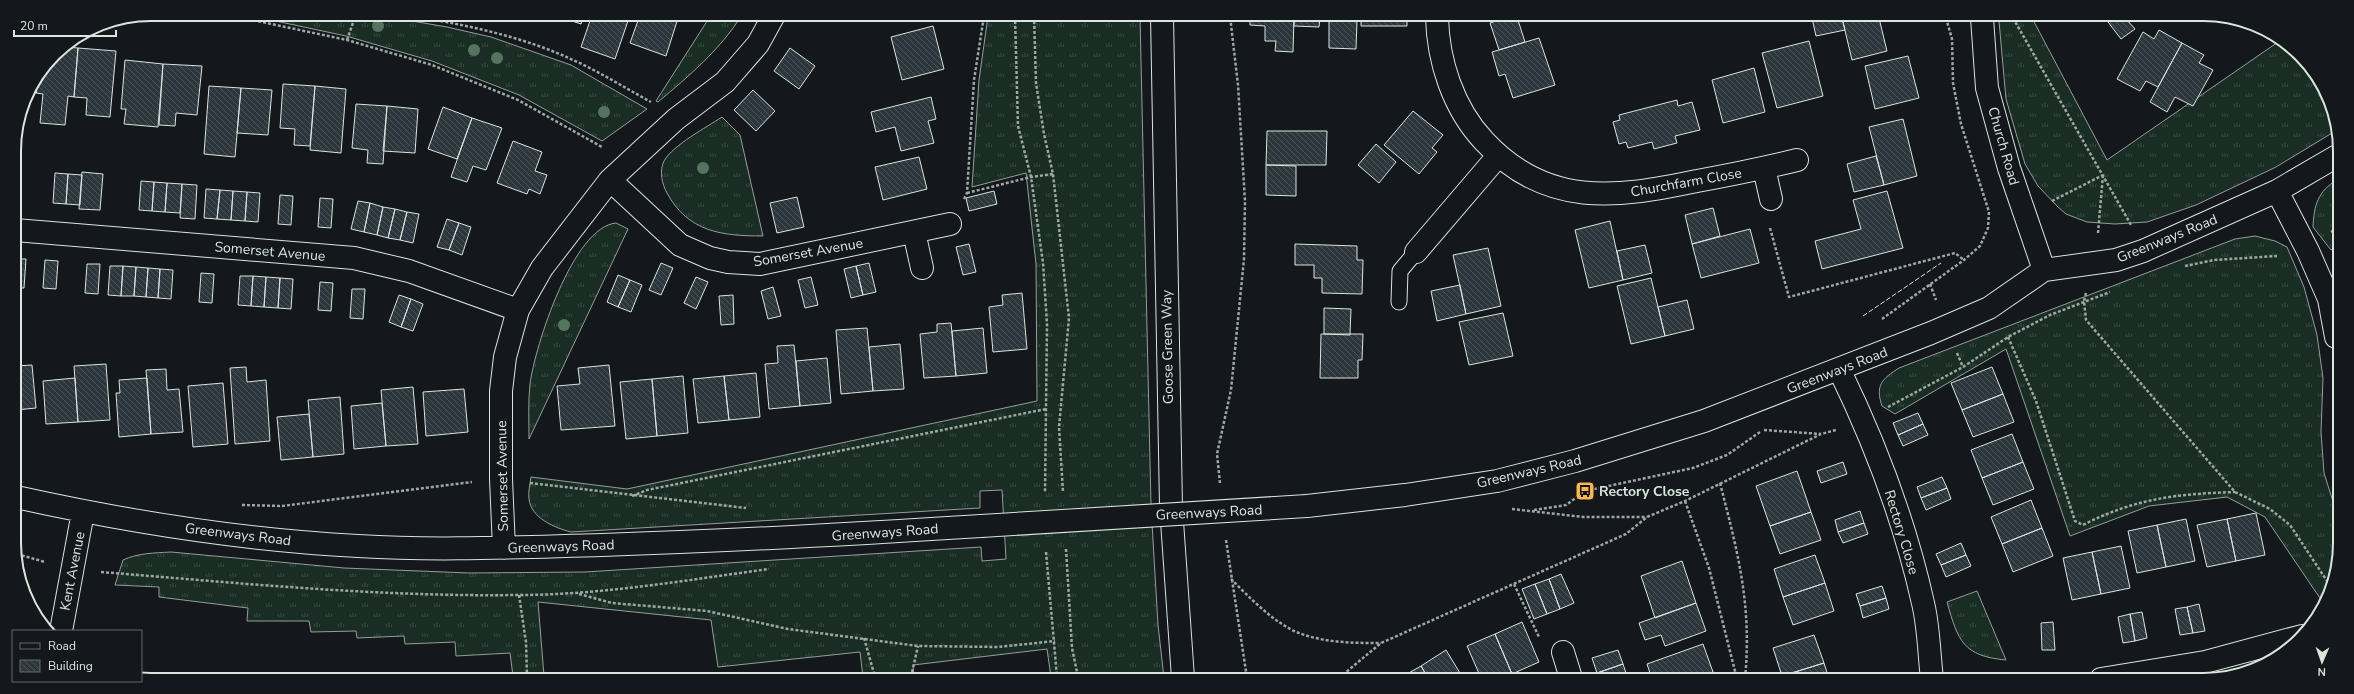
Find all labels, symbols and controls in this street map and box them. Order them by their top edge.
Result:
scale bar [14,12,116,38]
text: 20 m [20,18,48,34]
street label: Church Road [1983,105,2024,188]
street label: Churchfarm Close [1629,163,1743,202]
street label: Greenways Road [2114,210,2220,267]
street label: Somerset Avenue [752,233,864,271]
street label: Somerset Avenue [214,237,326,266]
street label: Goose Green Way [1157,289,1178,404]
street label: Greenways Road [1784,342,1890,398]
street label: Somerset Avenue [492,420,513,532]
street label: Greenways Road [1475,450,1583,493]
bus stop icon: Rectory Close [1574,480,1596,502]
place label: Rectory Close [1599,482,1690,501]
street label: Rectory Close [1880,488,1923,577]
street label: Greenways Road [1155,500,1263,525]
street label: Greenways Road [184,519,292,550]
street label: Greenways Road [831,519,939,546]
street label: Kent Avenue [56,530,89,612]
street label: Greenways Road [507,535,615,558]
legend [12,630,142,682]
text: Road [48,638,76,654]
north arrow [2302,642,2342,682]
text: Building [48,658,93,674]
text: N [2317,664,2326,679]

